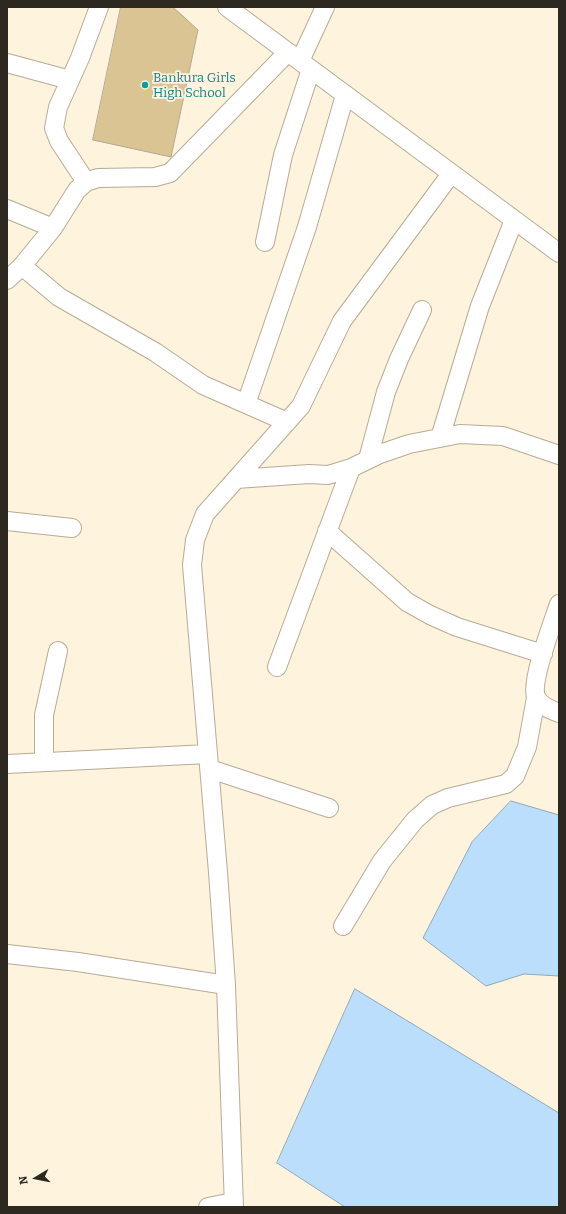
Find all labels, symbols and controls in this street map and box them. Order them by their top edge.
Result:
place label: Bankura Girls High School [153,70,236,101]
marker: Bankura Girls High School [140,80,150,90]
north arrow [16,1158,56,1198]
text: N [17,1175,31,1185]

